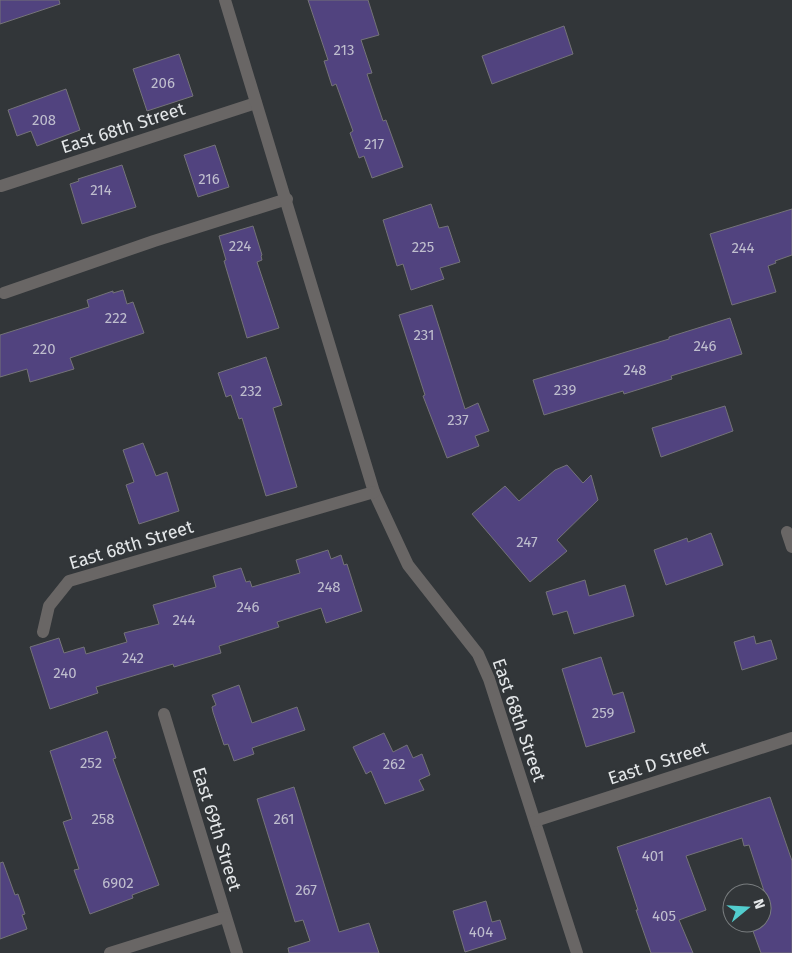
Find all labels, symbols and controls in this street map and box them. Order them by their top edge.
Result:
house number: 213 [333,41,355,59]
house number: 206 [151,74,175,92]
street label: East 68th Street [58,97,188,158]
house number: 208 [32,111,56,129]
house number: 217 [364,135,384,153]
house number: 216 [198,170,220,188]
house number: 214 [90,181,112,199]
house number: 224 [229,237,251,255]
house number: 225 [412,238,434,256]
house number: 244 [732,239,755,257]
house number: 222 [105,309,127,327]
house number: 231 [414,326,434,344]
house number: 246 [694,337,717,355]
house number: 220 [32,340,56,358]
house number: 248 [623,361,647,379]
house number: 239 [554,381,576,399]
house number: 232 [240,382,262,400]
house number: 237 [447,411,469,429]
street label: East 68th Street [66,515,196,574]
house number: 247 [516,533,538,551]
house number: 248 [317,578,341,596]
house number: 246 [237,598,260,616]
house number: 244 [173,611,196,629]
house number: 242 [122,649,144,667]
street label: East 68th Street [488,655,551,785]
house number: 240 [53,664,77,682]
house number: 259 [592,704,614,722]
street label: East D Street [605,736,711,790]
house number: 252 [80,754,102,772]
house number: 262 [383,755,405,773]
street label: East 69th Street [188,765,246,894]
house number: 258 [91,810,115,828]
house number: 261 [273,810,295,828]
house number: 401 [642,847,664,865]
house number: 6902 [102,874,134,892]
house number: 267 [295,881,317,899]
north arrow [722,883,772,933]
text: N [749,897,768,911]
house number: 405 [652,907,676,925]
house number: 404 [469,923,493,941]

